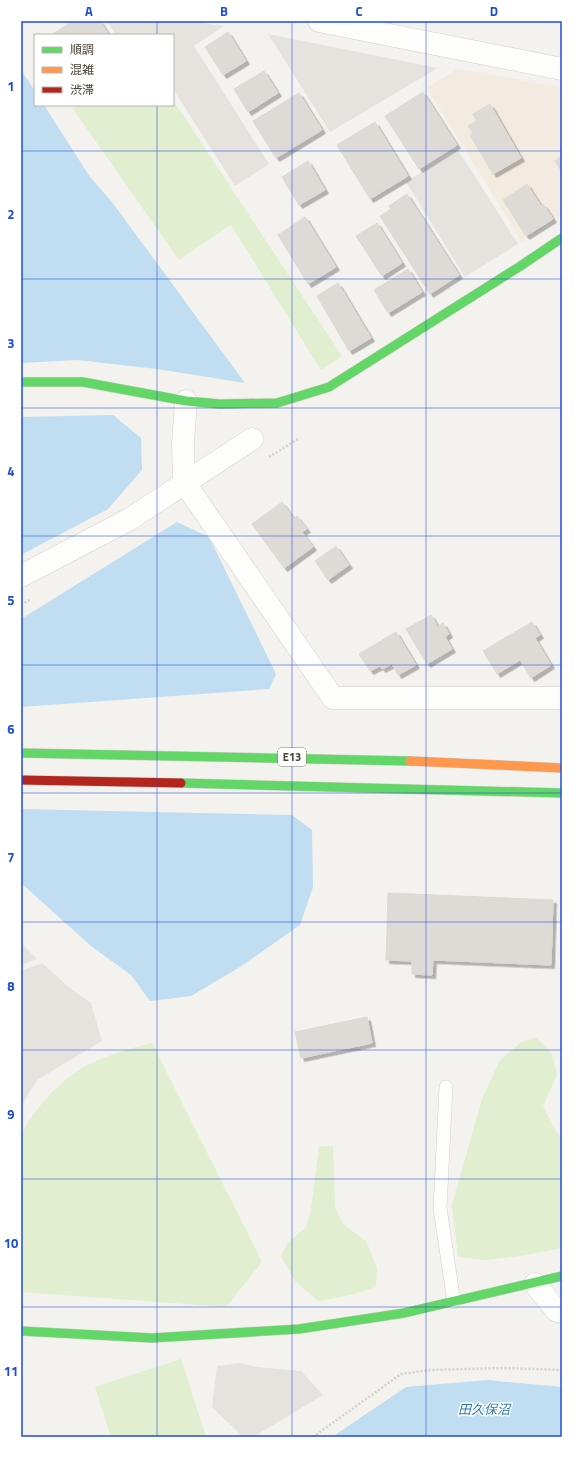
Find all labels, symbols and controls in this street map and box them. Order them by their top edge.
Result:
text: A [85,1,93,21]
text: B [220,1,228,21]
text: C [355,1,363,21]
text: D [490,1,498,21]
legend [34,34,174,106]
text: 順調 [70,40,94,59]
text: 混雑 [70,60,94,79]
text: 1 [7,76,15,96]
text: 渋滞 [70,80,94,99]
text: 2 [7,204,15,224]
text: 3 [7,333,15,353]
text: 4 [7,461,15,481]
text: 5 [7,590,15,610]
text: 6 [7,719,15,739]
road number: E13 [278,748,306,766]
text: 7 [7,847,15,867]
text: 8 [7,976,15,996]
text: 9 [7,1104,15,1124]
text: 10 [4,1233,18,1253]
text: 11 [4,1361,18,1381]
water label: 田久保沼 [458,1399,512,1419]

